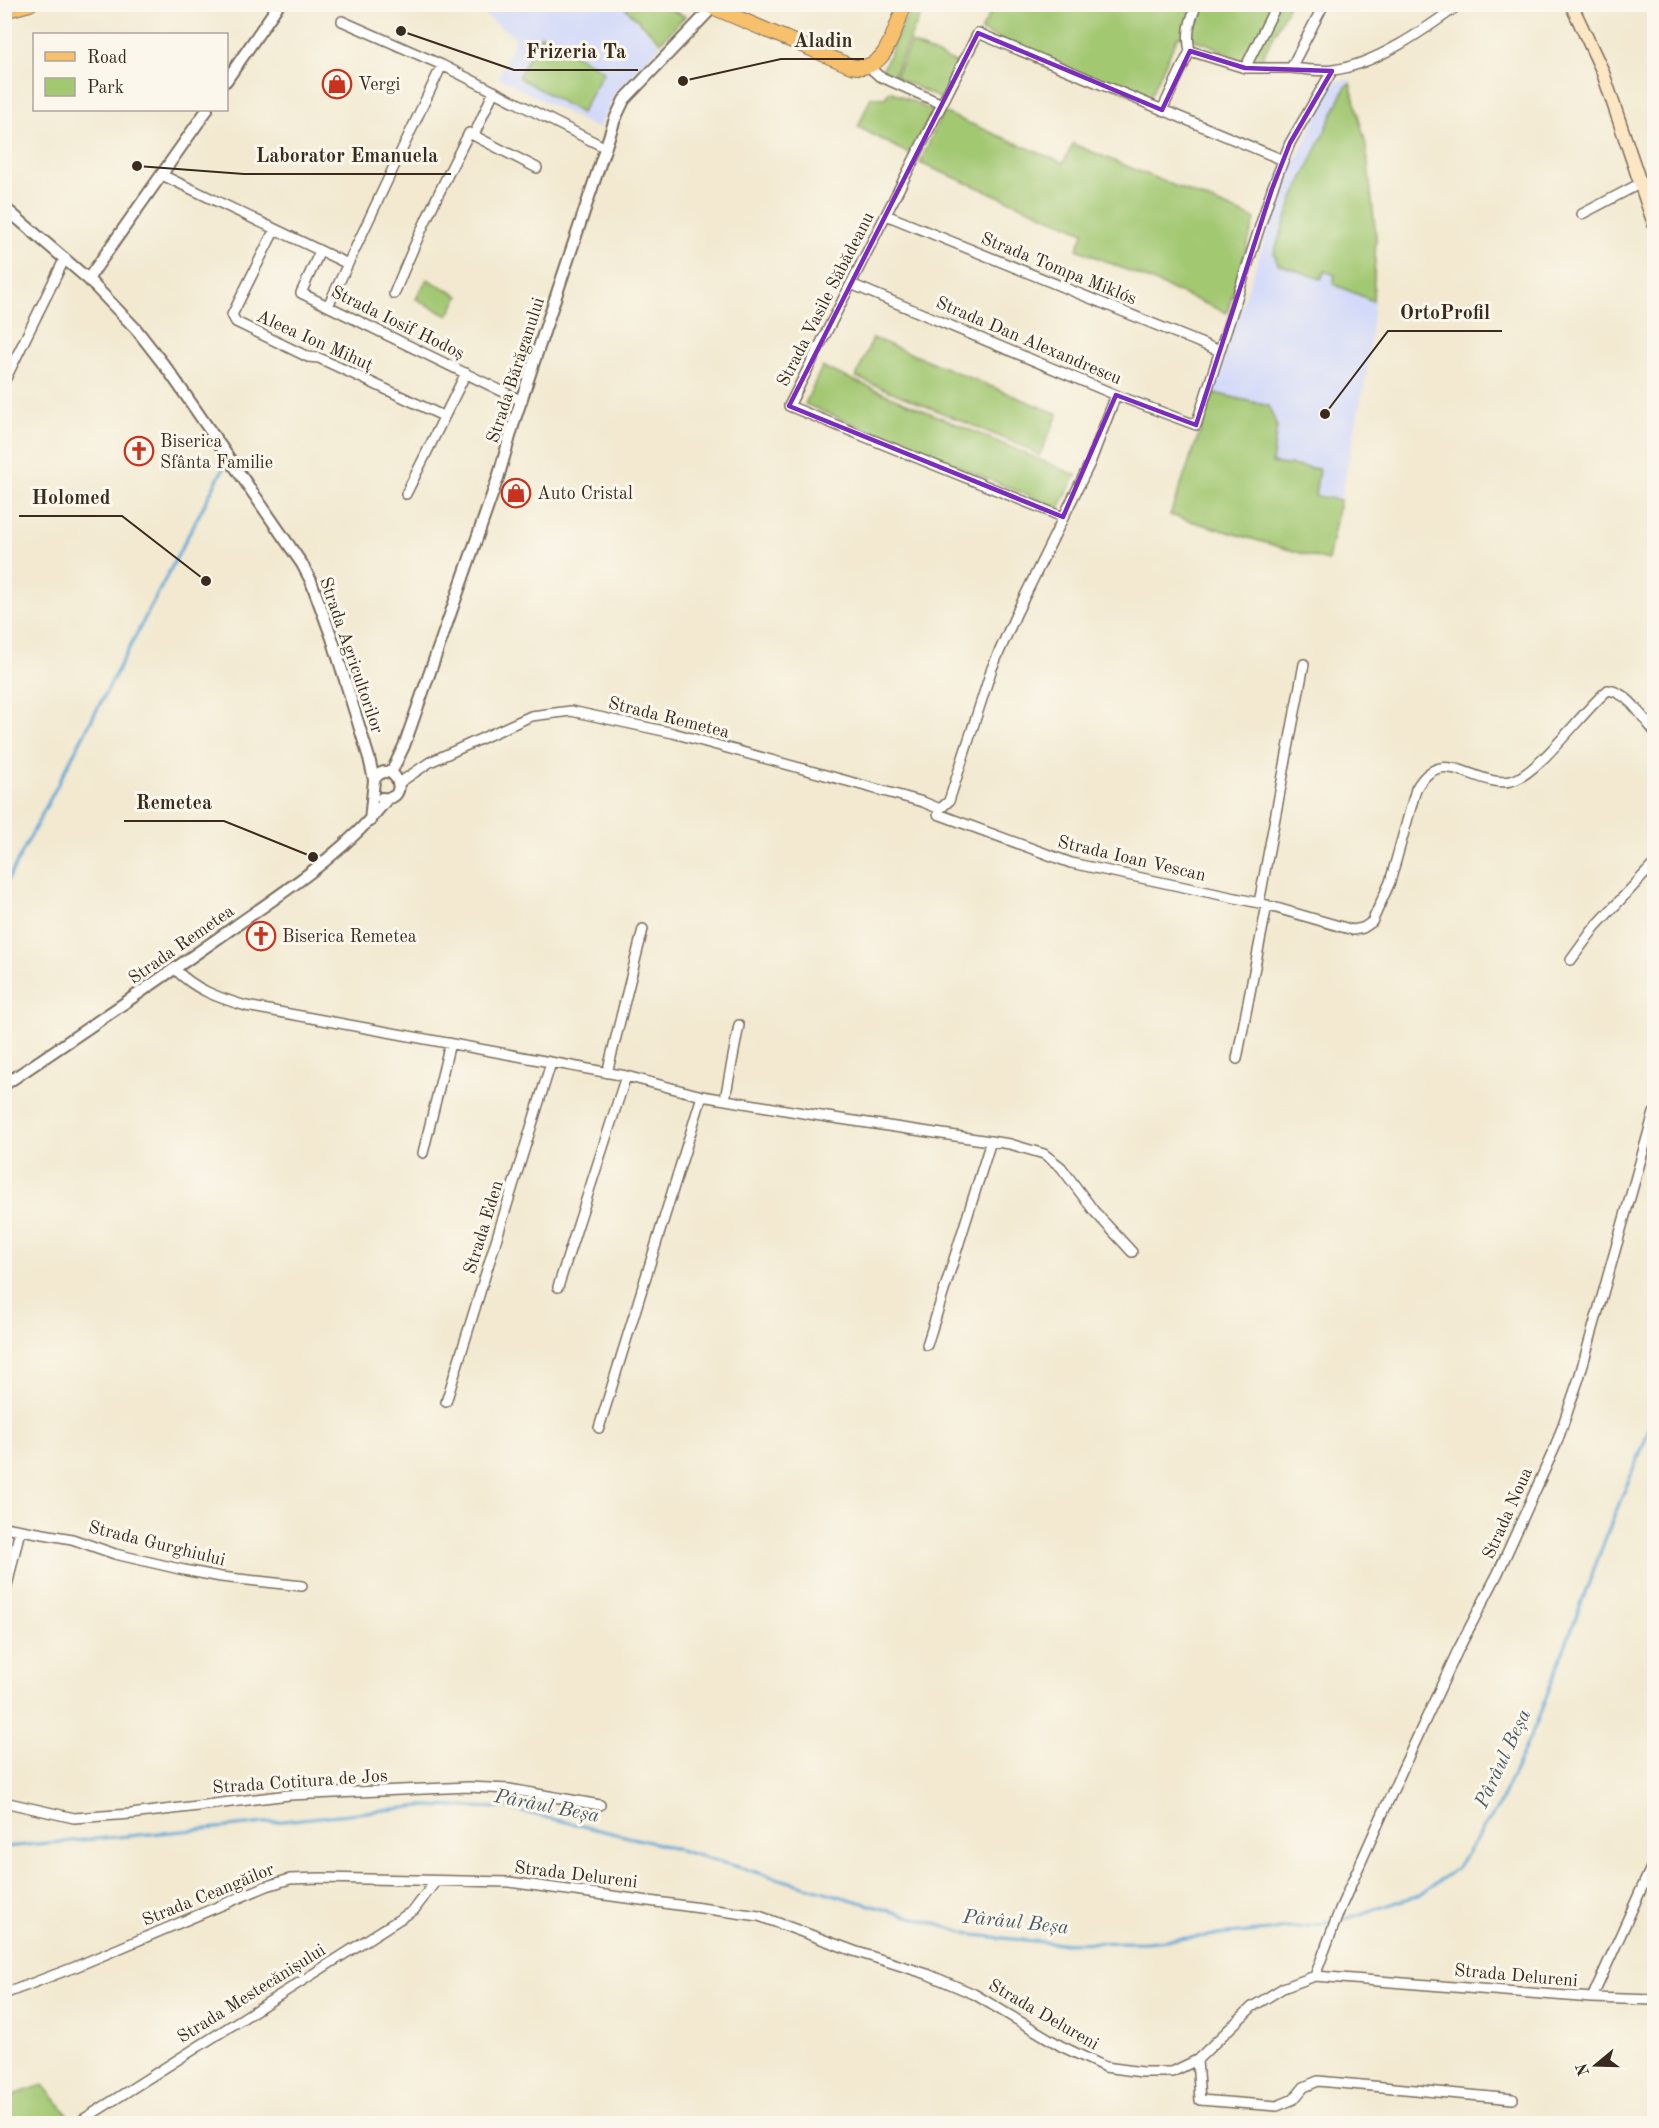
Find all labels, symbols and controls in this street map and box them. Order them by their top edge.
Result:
callout: Aladin [781,21,864,59]
callout: Frizeria Ta [514,32,638,70]
text: Aladin [793,32,853,52]
legend [33,33,228,111]
text: Frizeria Ta [526,43,626,63]
text: Road [87,49,127,67]
shop icon: Vergi [321,68,353,100]
place label: Vergi [358,76,401,94]
text: Park [87,79,124,97]
callout: Laborator Emanuela [244,136,451,174]
text: Laborator Emanuela [256,147,438,167]
street label: Strada Vasile Săbădeanu [774,209,878,390]
street label: Strada Tompa Miklós [978,229,1139,308]
street label: Strada Iosif Hodoș [328,283,467,364]
callout: OrtoProfil [1388,293,1502,331]
street label: Strada Dan Alexandrescu [933,294,1125,388]
street label: Strada Bărăganului [484,295,548,445]
text: OrtoProfil [1400,304,1490,324]
street label: Aleea Ion Mihuț [253,307,376,376]
place label: Biserica Sfânta Familie [160,433,273,472]
church icon: Biserica Sfânta Familie [123,435,155,467]
shop icon: Auto Cristal [500,477,532,509]
callout: Holomed [19,478,122,516]
place label: Auto Cristal [537,485,633,503]
text: Holomed [32,489,111,509]
street label: Strada Agricultorilor [316,575,386,736]
street label: Strada Remetea [606,694,731,742]
callout: Remetea [124,783,224,821]
text: Remetea [136,794,212,814]
street label: Strada Ioan Vescan [1056,833,1208,885]
street label: Strada Remetea [126,902,238,988]
church icon: Biserica Remetea [245,920,277,952]
place label: Biserica Remetea [282,928,417,946]
street label: Strada Eden [461,1178,507,1276]
street label: Strada Noua [1480,1465,1536,1562]
street label: Strada Gurghiului [87,1518,227,1570]
water label: Pârâul Beșa [1472,1706,1536,1812]
street label: Strada Cotitura de Jos [212,1767,388,1797]
water label: Pârâul Beșa [491,1787,601,1827]
street label: Strada Delureni [513,1858,639,1892]
street label: Strada Ceangăilor [140,1860,278,1930]
water label: Pârâul Beșa [961,1907,1070,1939]
street label: Strada Mestecănișului [174,1941,329,2048]
street label: Strada Delureni [1453,1962,1579,1990]
street label: Strada Delureni [985,1976,1102,2054]
north arrow [1566,2035,1626,2095]
text: N [1574,2060,1593,2078]

